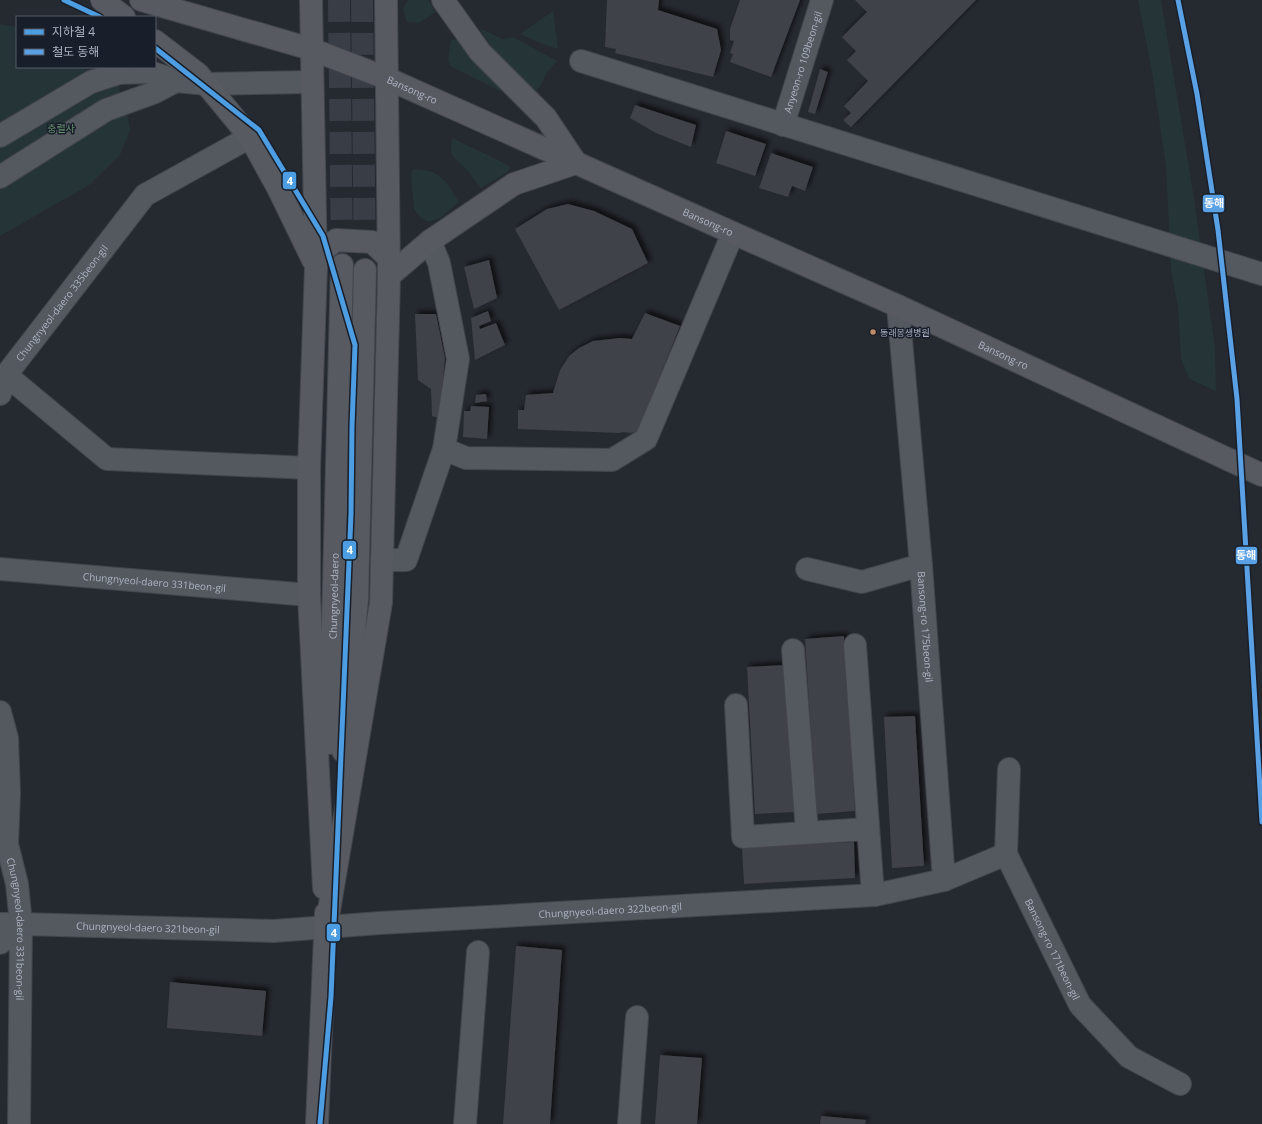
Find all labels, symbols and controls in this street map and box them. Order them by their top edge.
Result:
street label: Anyeon-ro 109beon-gil [780,9,825,115]
legend [16,16,156,68]
text: 지하철 4 [52,23,95,40]
text: 철도 동해 [52,43,99,60]
street label: Bansong-ro [385,72,440,107]
park label: 충렬사 [47,121,76,135]
line badge: 4 [282,171,297,190]
text: 4 [287,173,294,188]
line badge: 동해 [1202,194,1225,213]
text: 동해 [1204,195,1224,210]
street label: Bansong-ro [681,204,735,239]
street label: Chungnyeol-daero 335beon-gil [12,242,111,364]
place label: 동래봉생병원 [880,326,930,339]
marker: 동래봉생병원 [868,327,878,337]
street label: Bansong-ro [976,337,1031,373]
line badge: 4 [342,540,357,560]
text: 4 [347,542,354,557]
line badge: 동해 [1235,546,1258,565]
text: 동해 [1236,547,1256,562]
street label: Chungnyeol-daero [326,553,342,639]
street label: Chungnyeol-daero 331beon-gil [82,569,227,595]
street label: Bansong-ro 175beon-gil [914,571,937,683]
street label: Chungnyeol-daero 331beon-gil [4,856,28,1000]
street label: Bansong-ro 171beon-gil [1022,896,1083,1002]
street label: Chungnyeol-daero 322beon-gil [538,899,682,921]
street label: Chungnyeol-daero 321beon-gil [76,919,220,936]
line badge: 4 [326,923,341,942]
text: 4 [331,925,338,940]

